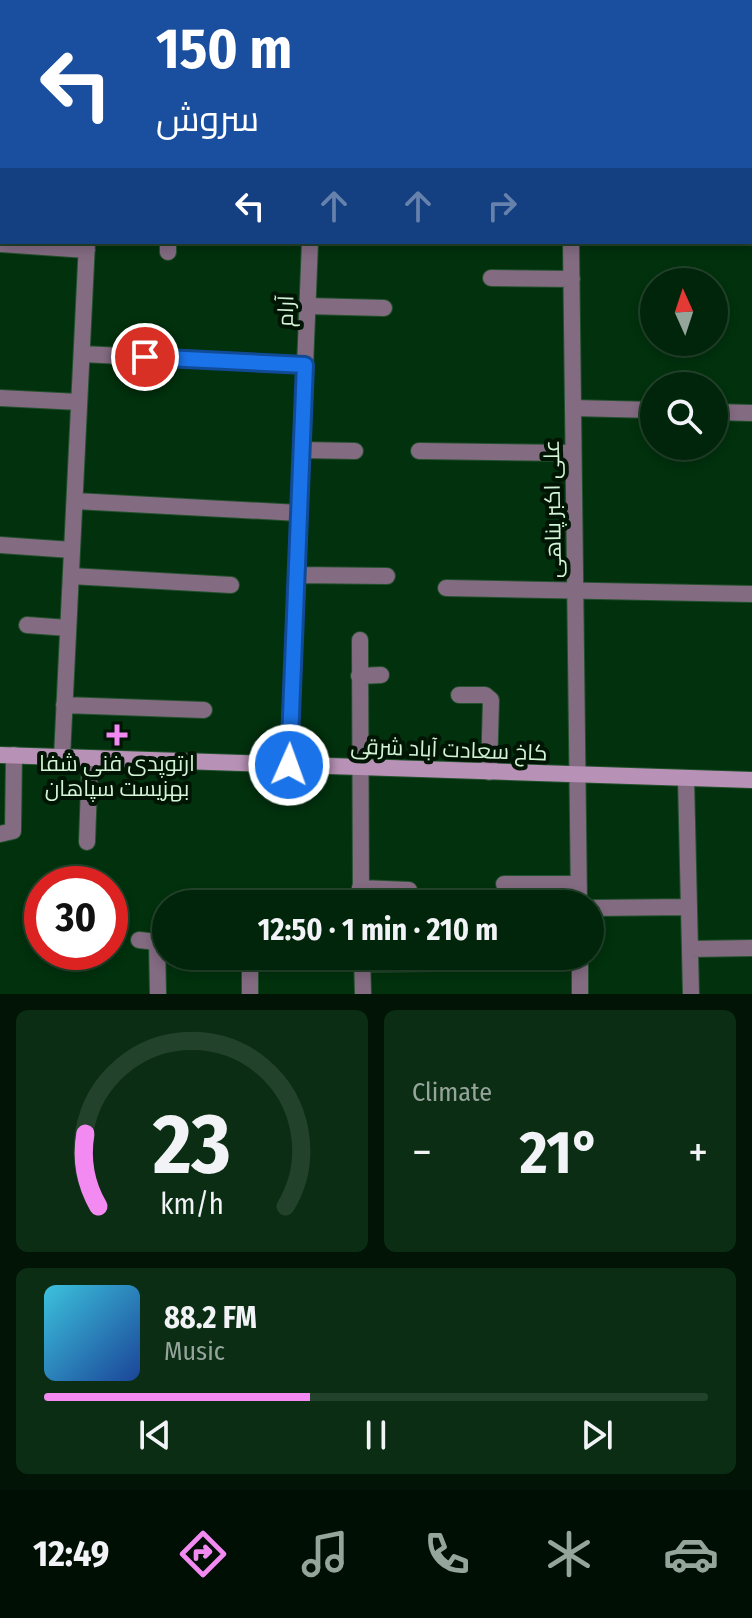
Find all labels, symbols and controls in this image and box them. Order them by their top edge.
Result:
text: 150 m [156,16,292,83]
icon: left [24,32,128,136]
text: سروش [156,97,259,141]
icon: left [228,184,272,228]
icon: ahead [312,184,356,228]
icon: ahead [396,184,440,228]
icon: right [480,184,524,228]
north arrow [640,268,728,356]
map controls [640,268,728,460]
street label: آرام [271,295,302,327]
pin [111,323,179,391]
icon: arrive [123,335,167,379]
button: search [640,372,728,460]
street label: علی اکبر پناهی [538,440,568,578]
position arrow [247,723,331,807]
marker: ارتوپدی فنی شفا بهزیست سپاهان [106,724,128,746]
street label: کاخ سعادت آباد شرقی [350,733,548,767]
place label: ارتوپدی فنی شفا بهزیست سپاهان [39,750,195,802]
speed limit sign: 30 [24,866,128,970]
text: 12:50 · 1 min · 210 m [258,912,498,948]
text: Climate [412,1077,492,1108]
text: 23 [152,1095,231,1195]
text: 21° [520,1117,600,1189]
text: − [412,1126,432,1179]
text: + [688,1126,708,1179]
text: km/h [160,1187,224,1222]
text: 88.2 FM [164,1300,257,1336]
text: Music [164,1336,225,1367]
icon: previous [133,1413,177,1457]
icon: pause [354,1413,398,1457]
icon: next [575,1413,619,1457]
icon: directions [175,1526,231,1582]
icon: music [297,1526,353,1582]
icon: phone [419,1526,475,1582]
icon: climate [541,1526,597,1582]
icon: car [663,1526,719,1582]
text: 12:49 [33,1532,109,1576]

